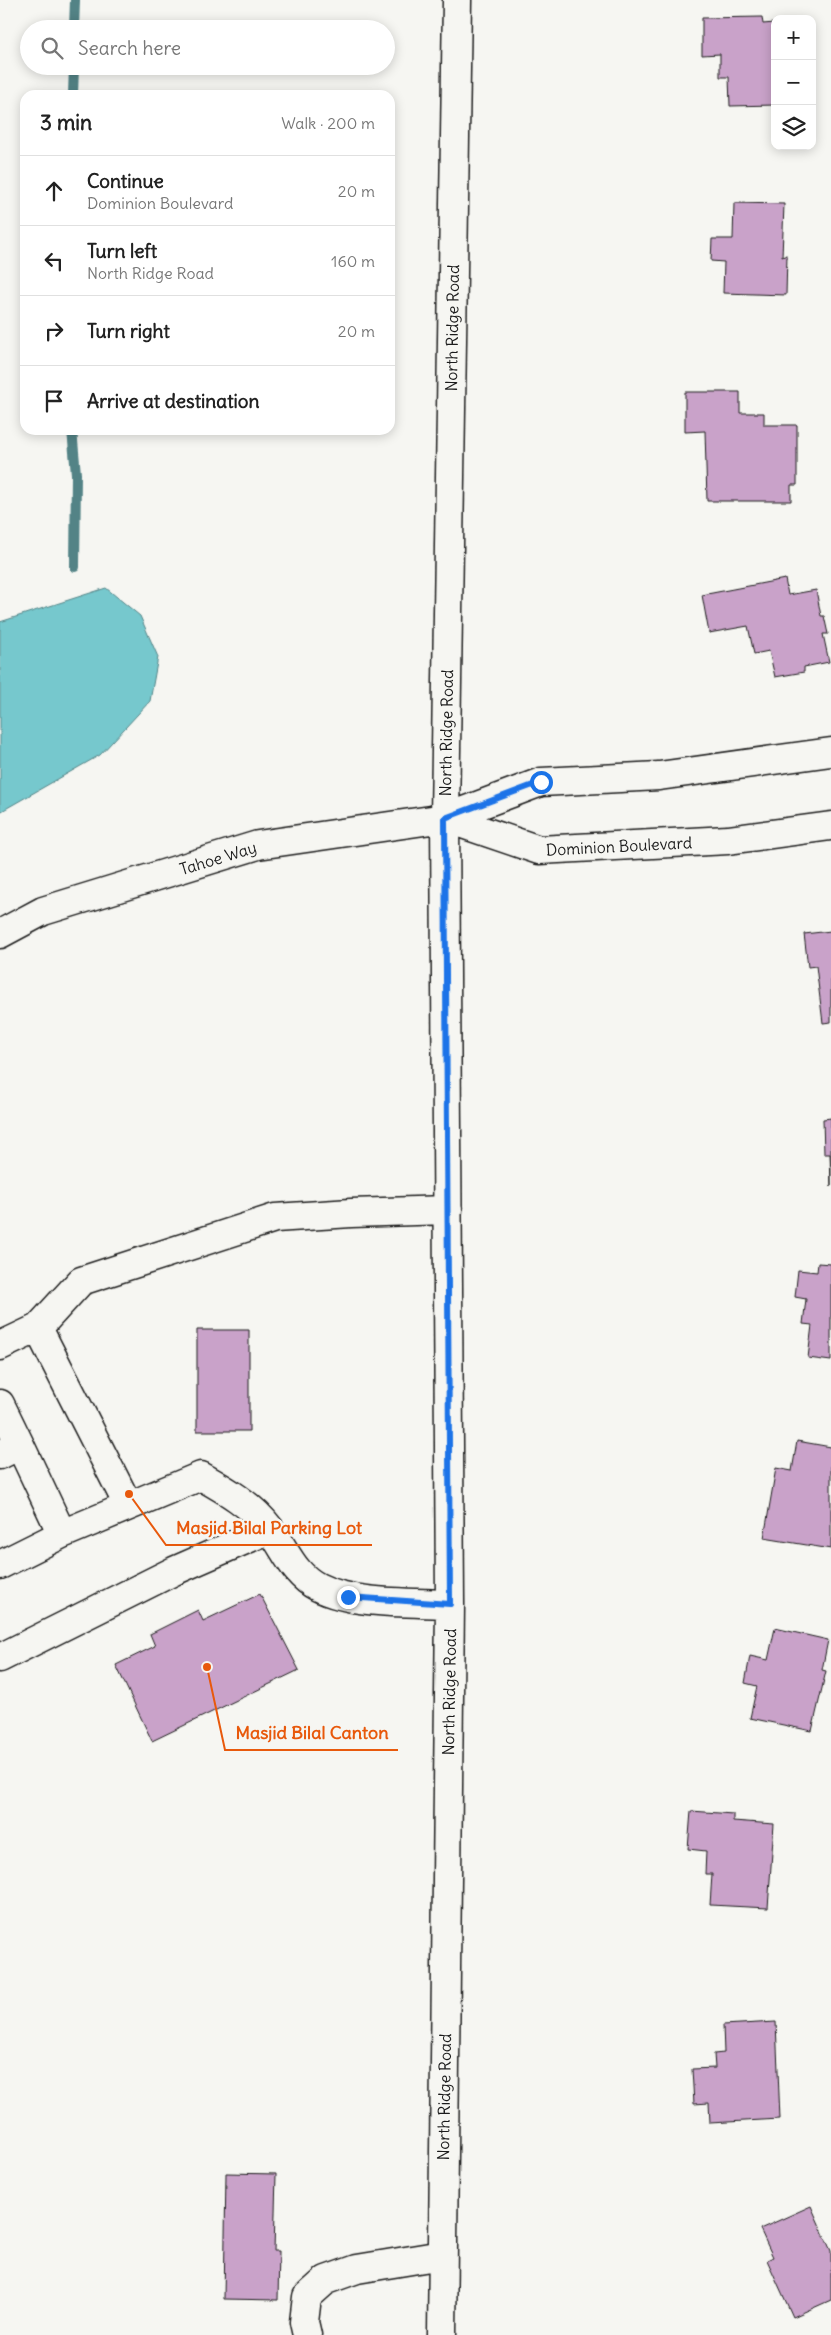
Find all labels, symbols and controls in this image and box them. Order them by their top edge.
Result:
map controls [771,15,816,150]
button: + [771,15,816,60]
search box [20,20,395,75]
icon: search [38,34,66,62]
text: Search here [78,36,181,60]
button: − [771,60,816,105]
button: layers [771,105,816,150]
text: 3 min [40,109,92,136]
text: Walk · 200 m [281,113,375,133]
text: Continue [87,169,164,193]
icon: ahead [40,177,68,205]
text: 20 m [338,181,375,201]
text: Dominion Boulevard [87,193,233,213]
text: Turn left [87,239,157,263]
icon: left [40,247,68,275]
text: 160 m [331,251,375,271]
text: North Ridge Road [87,263,214,283]
street label: North Ridge Road [441,264,463,392]
icon: right [40,317,68,345]
text: Turn right [87,319,170,343]
text: 20 m [338,321,375,341]
icon: arrive [40,387,68,415]
text: Arrive at destination [87,389,260,413]
street label: North Ridge Road [435,669,457,797]
route start [530,771,553,794]
street label: Dominion Boulevard [545,832,693,860]
street label: Tahoe Way [177,837,259,879]
callout: Masjid Bilal Parking Lot [166,1512,372,1545]
text: Masjid Bilal Parking Lot [176,1516,363,1539]
route end [337,1586,360,1609]
street label: North Ridge Road [438,1628,460,1756]
callout: Masjid Bilal Canton [225,1717,398,1750]
text: Masjid Bilal Canton [235,1721,389,1744]
street label: North Ridge Road [433,2033,455,2161]

